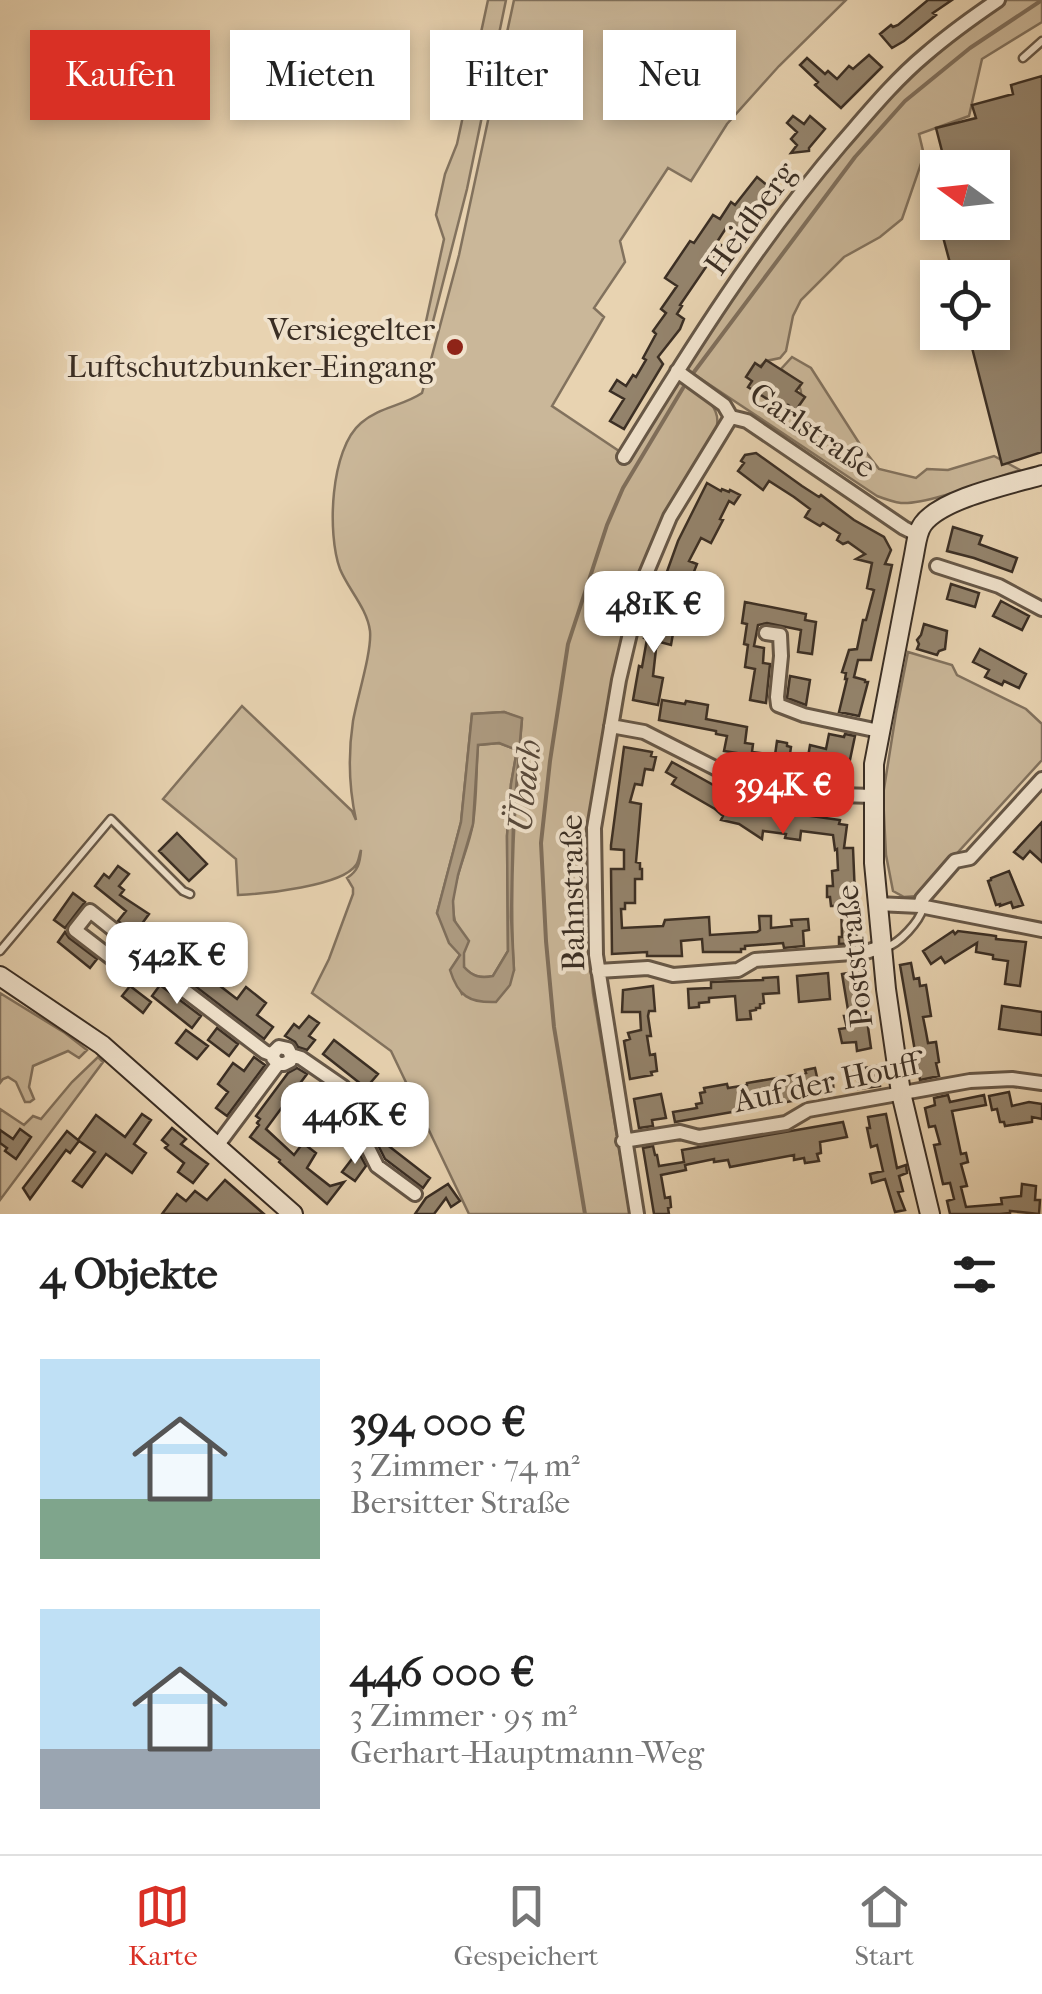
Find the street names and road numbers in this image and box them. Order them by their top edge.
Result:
street label: Heidberg [697,154,804,282]
street label: Carlstraße [743,375,883,486]
street label: Bahnstraße [553,814,592,972]
street label: Poststraße [829,883,880,1029]
street label: Auf der Houff [729,1043,929,1120]

